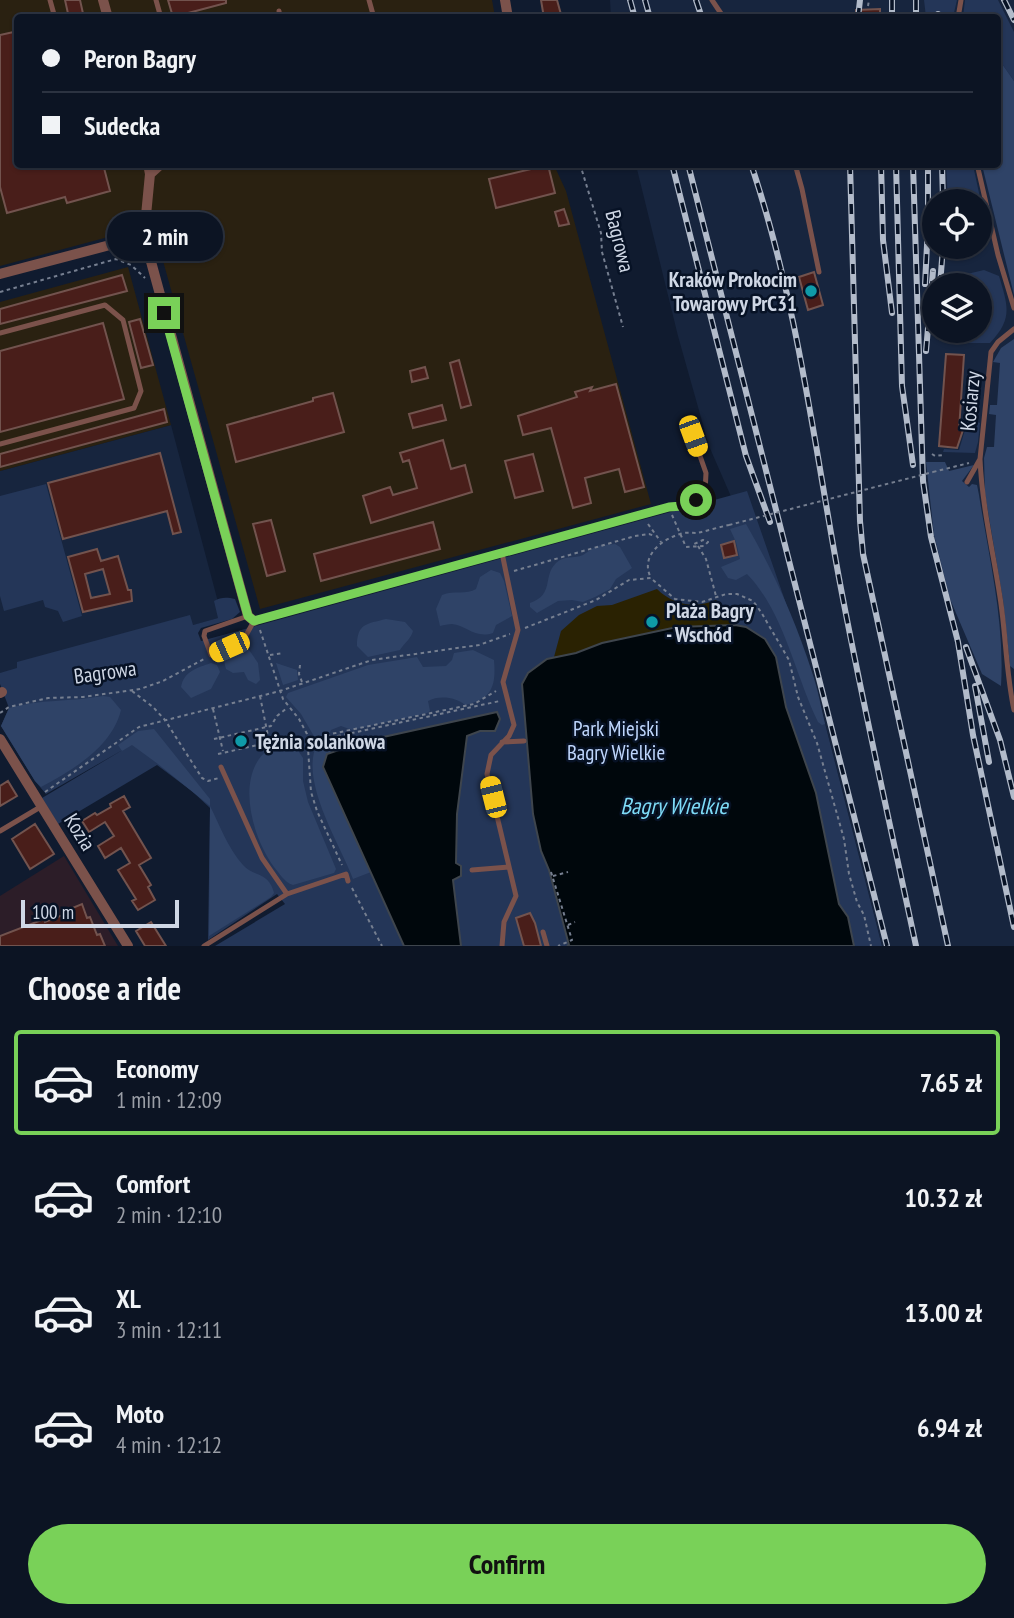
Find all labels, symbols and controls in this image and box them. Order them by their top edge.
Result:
text: Peron Bagry [84,42,196,75]
text: Sudecka [84,109,160,142]
map controls [922,189,992,343]
button: locate [922,189,992,259]
street label: Bagrowa [599,207,641,275]
callout: 2 min [106,212,222,260]
text: 2 min [142,222,188,251]
place label: Kraków Prokocim Towarowy PrC31 [669,266,797,317]
button: layers [922,273,992,343]
marker: Kraków Prokocim Towarowy PrC31 [803,283,819,299]
route end [148,297,180,329]
street label: Kosiarzy [954,370,986,432]
car [676,413,711,459]
route start [680,484,712,516]
place label: Plaża Bagry - Wschód [666,597,754,648]
marker: Plaża Bagry - Wschód [644,614,660,630]
car [206,629,253,665]
street label: Bagrowa [72,654,138,690]
park label: Park Miejski Bagry Wielkie [567,715,665,766]
place label: Tężnia solankowa [255,728,386,755]
marker: Tężnia solankowa [233,733,249,749]
car [478,774,509,820]
water label: Bagry Wielkie [620,791,729,820]
street label: Kozia [58,808,102,856]
scale bar [21,897,178,929]
text: 100 m [32,900,74,924]
text: Choose a ride [28,967,181,1009]
icon: car [32,1051,95,1114]
text: Economy [116,1052,198,1085]
text: 7.65 zł [920,1066,982,1099]
text: 1 min · 12:09 [116,1085,222,1114]
icon: car [32,1166,95,1229]
text: Comfort [116,1167,190,1200]
text: 10.32 zł [905,1181,982,1214]
text: 2 min · 12:10 [116,1200,222,1229]
icon: car [32,1281,95,1344]
text: XL [116,1282,141,1315]
text: 13.00 zł [905,1296,982,1329]
text: 3 min · 12:11 [116,1315,222,1344]
icon: car [32,1396,95,1459]
text: Moto [116,1397,164,1430]
text: 6.94 zł [917,1411,982,1444]
text: 4 min · 12:12 [116,1430,222,1459]
button: Confirm [28,1524,986,1604]

